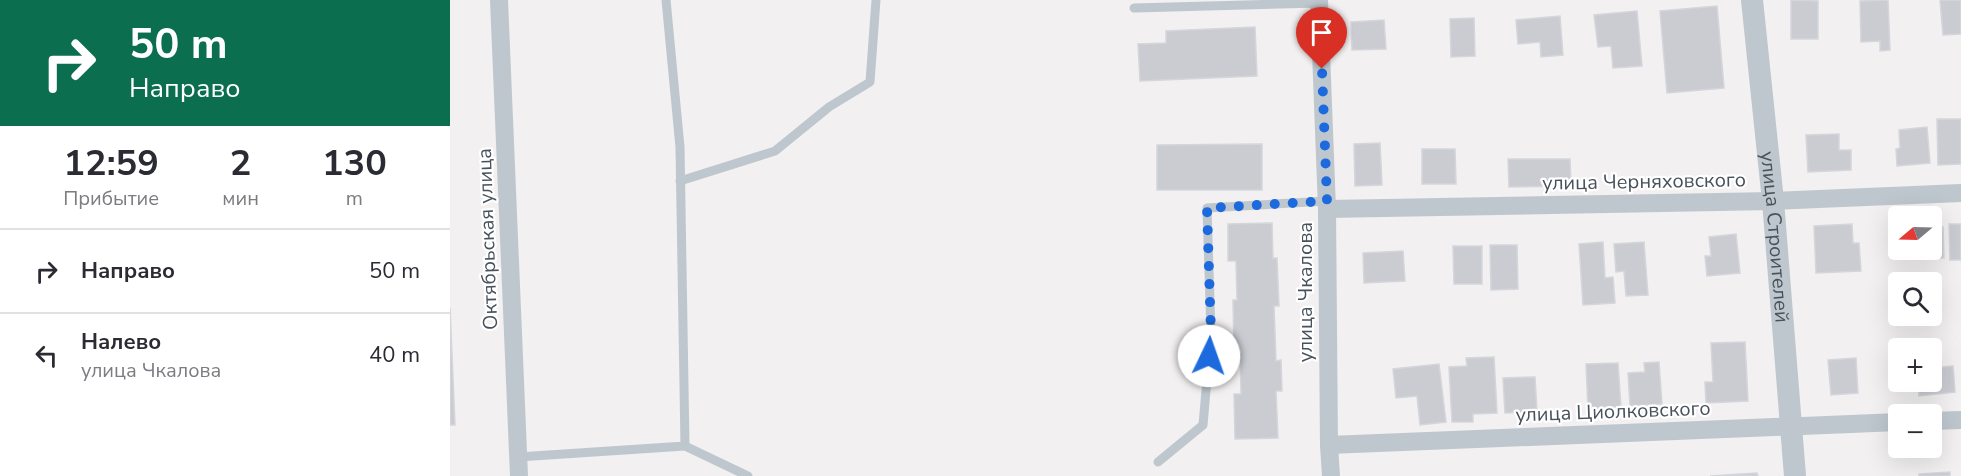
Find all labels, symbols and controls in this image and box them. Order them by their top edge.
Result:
pin [1296,7,1347,69]
text: 50 m [129,16,228,73]
icon: arrive [1305,16,1338,49]
icon: right [30,24,108,102]
text: Направо [129,70,240,107]
text: 12:59 [63,139,159,188]
text: 2 [230,139,251,188]
text: 130 [322,139,387,188]
street label: Октябрьская улица [471,148,504,330]
street label: улица Строителей [1754,150,1796,324]
street label: улица Черняховского [1542,166,1746,197]
text: Прибытие [63,185,159,212]
text: мин [222,185,259,212]
text: m [346,185,363,212]
north arrow [1888,206,1942,260]
map controls [1888,206,1942,458]
street label: улица Чкалова [1292,222,1319,362]
icon: right [30,255,63,288]
text: Направо [81,256,175,286]
text: 50 m [369,256,420,286]
button: search [1888,272,1942,326]
position arrow [1177,324,1241,388]
text: Налево [81,327,161,357]
button: + [1888,338,1942,392]
icon: left [30,339,63,372]
text: 40 m [369,340,420,370]
text: улица Чкалова [81,357,221,384]
street label: улица Циолковского [1515,395,1711,428]
button: − [1888,404,1942,458]

